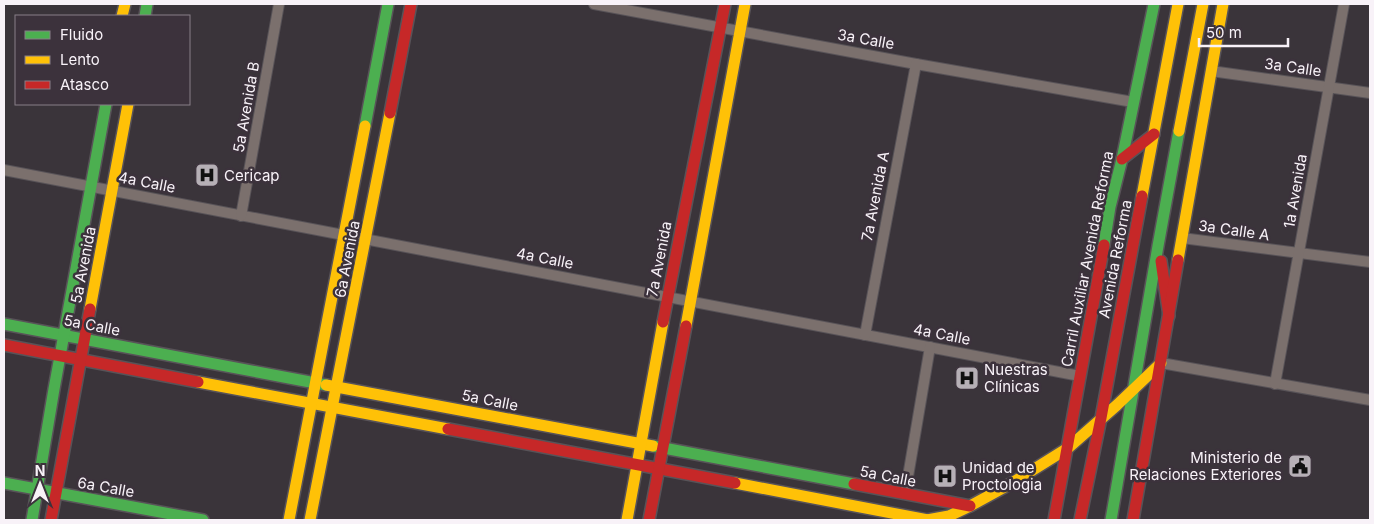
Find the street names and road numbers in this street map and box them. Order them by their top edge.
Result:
street label: 3a Calle [836,25,896,53]
street label: 3a Calle [1263,54,1323,80]
street label: 5a Avenida B [229,60,263,154]
street label: 7a Avenida A [857,149,893,243]
street label: Carril Auxiliar Avenida Reforma [1057,150,1117,368]
street label: 1a Avenida [1279,152,1311,230]
street label: 4a Calle [117,167,177,197]
street label: Avenida Reforma [1095,198,1135,320]
street label: 3a Calle A [1197,216,1271,244]
street label: 6a Avenida [330,219,364,299]
street label: 7a Avenida [642,220,676,298]
street label: 5a Avenida [66,225,100,305]
street label: 4a Calle [515,243,575,273]
street label: 5a Calle [62,310,122,340]
street label: 4a Calle [912,319,972,349]
street label: 5a Calle [460,385,520,415]
street label: 5a Calle [858,461,918,491]
street label: 6a Calle [76,473,136,501]

